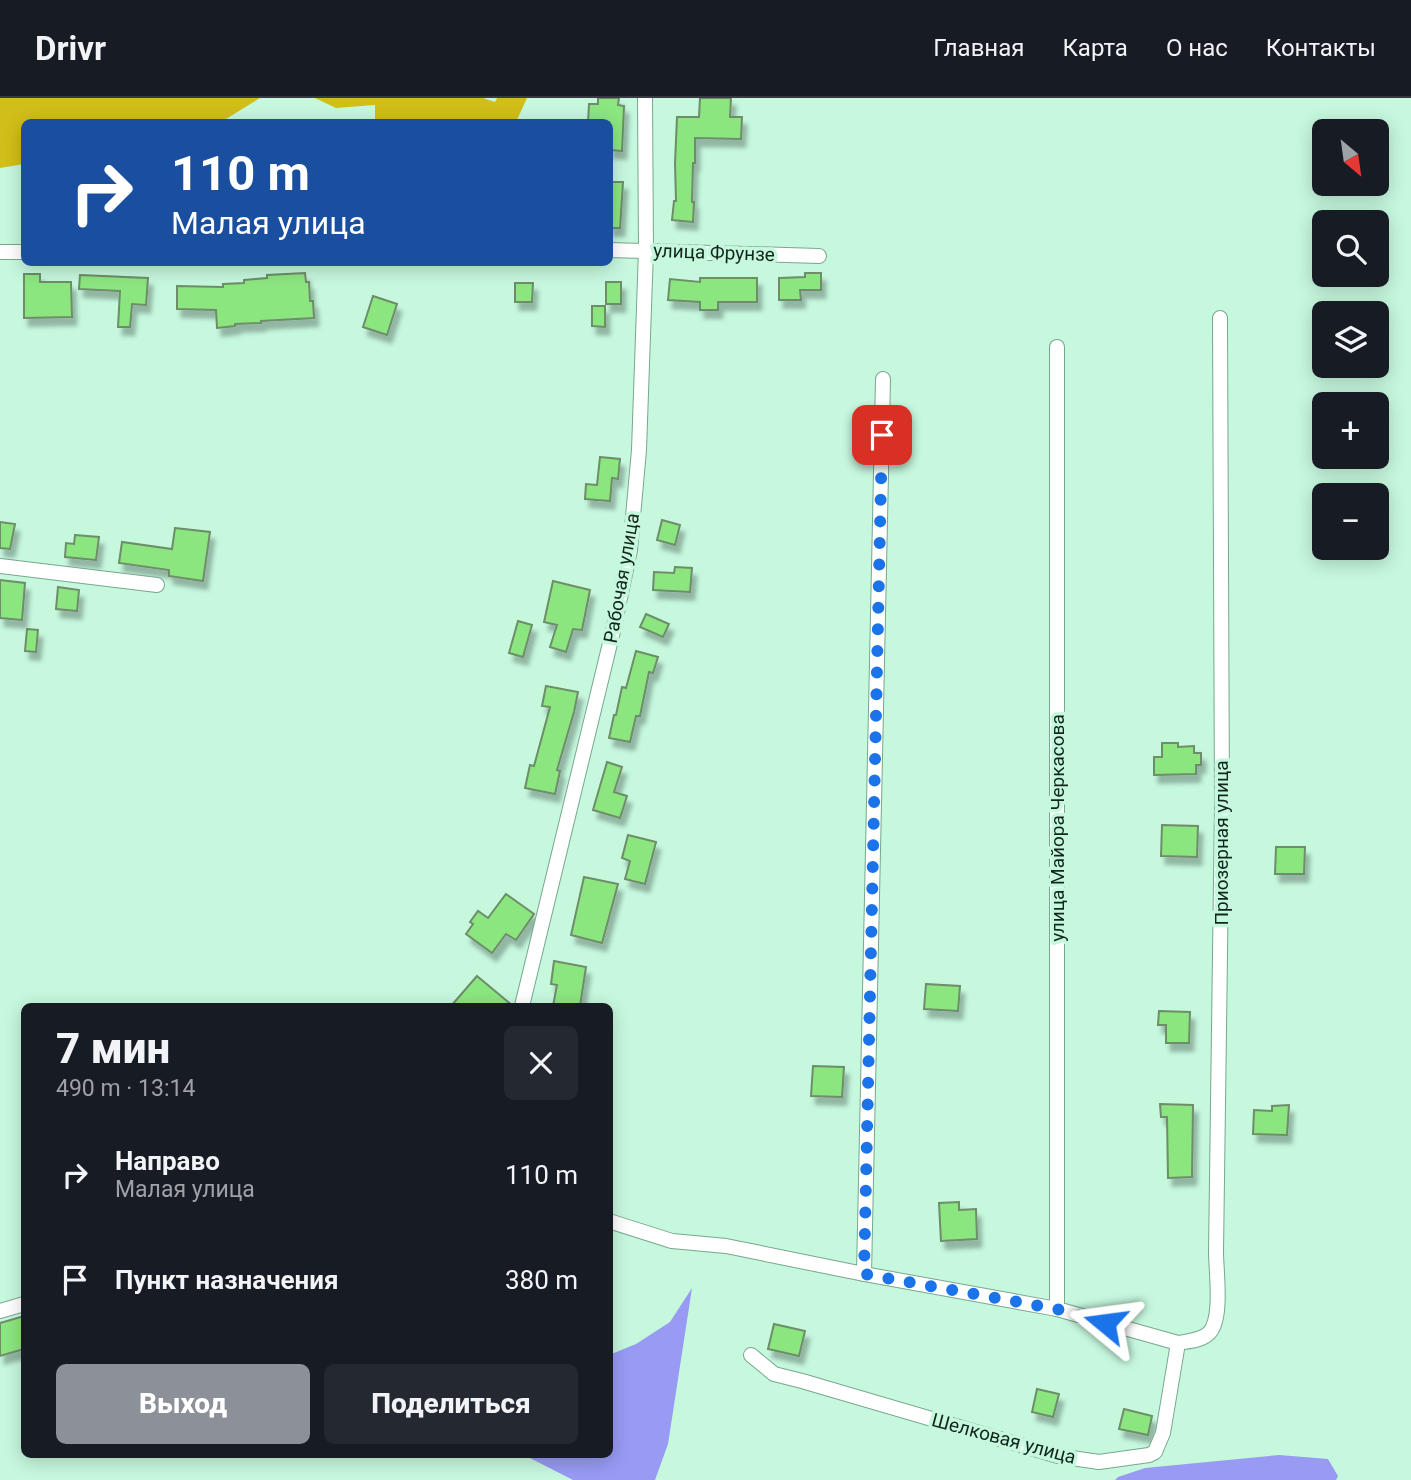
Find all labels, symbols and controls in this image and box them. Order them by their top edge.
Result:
text: Drivr [35,29,106,68]
text: Главная [933,34,1024,62]
text: Карта [1062,34,1128,62]
text: О нас [1166,34,1228,62]
text: Контакты [1266,34,1376,62]
north arrow [1312,119,1390,196]
map controls [1312,119,1389,560]
text: 110 m [171,145,310,202]
icon: right [56,147,147,238]
text: Малая улица [171,204,366,242]
button: search [1312,210,1389,287]
street label: улица Фрунзе [653,239,775,266]
button: layers [1312,301,1389,378]
button: + [1312,392,1389,469]
pin [852,405,912,465]
icon: arrive [863,416,901,454]
button: − [1312,483,1389,560]
street label: Рабочая улица [599,511,644,645]
street label: улица Майора Черкасова [1046,714,1069,942]
street label: Приозерная улица [1210,760,1233,926]
text: 7 мин [56,1024,170,1073]
button: close [504,1026,578,1100]
text: 490 m · 13:14 [56,1075,195,1102]
text: Направо [115,1146,220,1176]
icon: right [56,1156,94,1194]
text: 110 m [505,1160,578,1190]
text: Малая улица [115,1176,255,1203]
icon: arrive [56,1261,94,1299]
text: Пункт назначения [115,1265,339,1295]
text: 380 m [505,1265,578,1295]
position arrow [1068,1286,1142,1360]
button: Выход [56,1364,310,1444]
button: Поделиться [324,1364,578,1444]
street label: Шелковая улица [929,1408,1078,1469]

